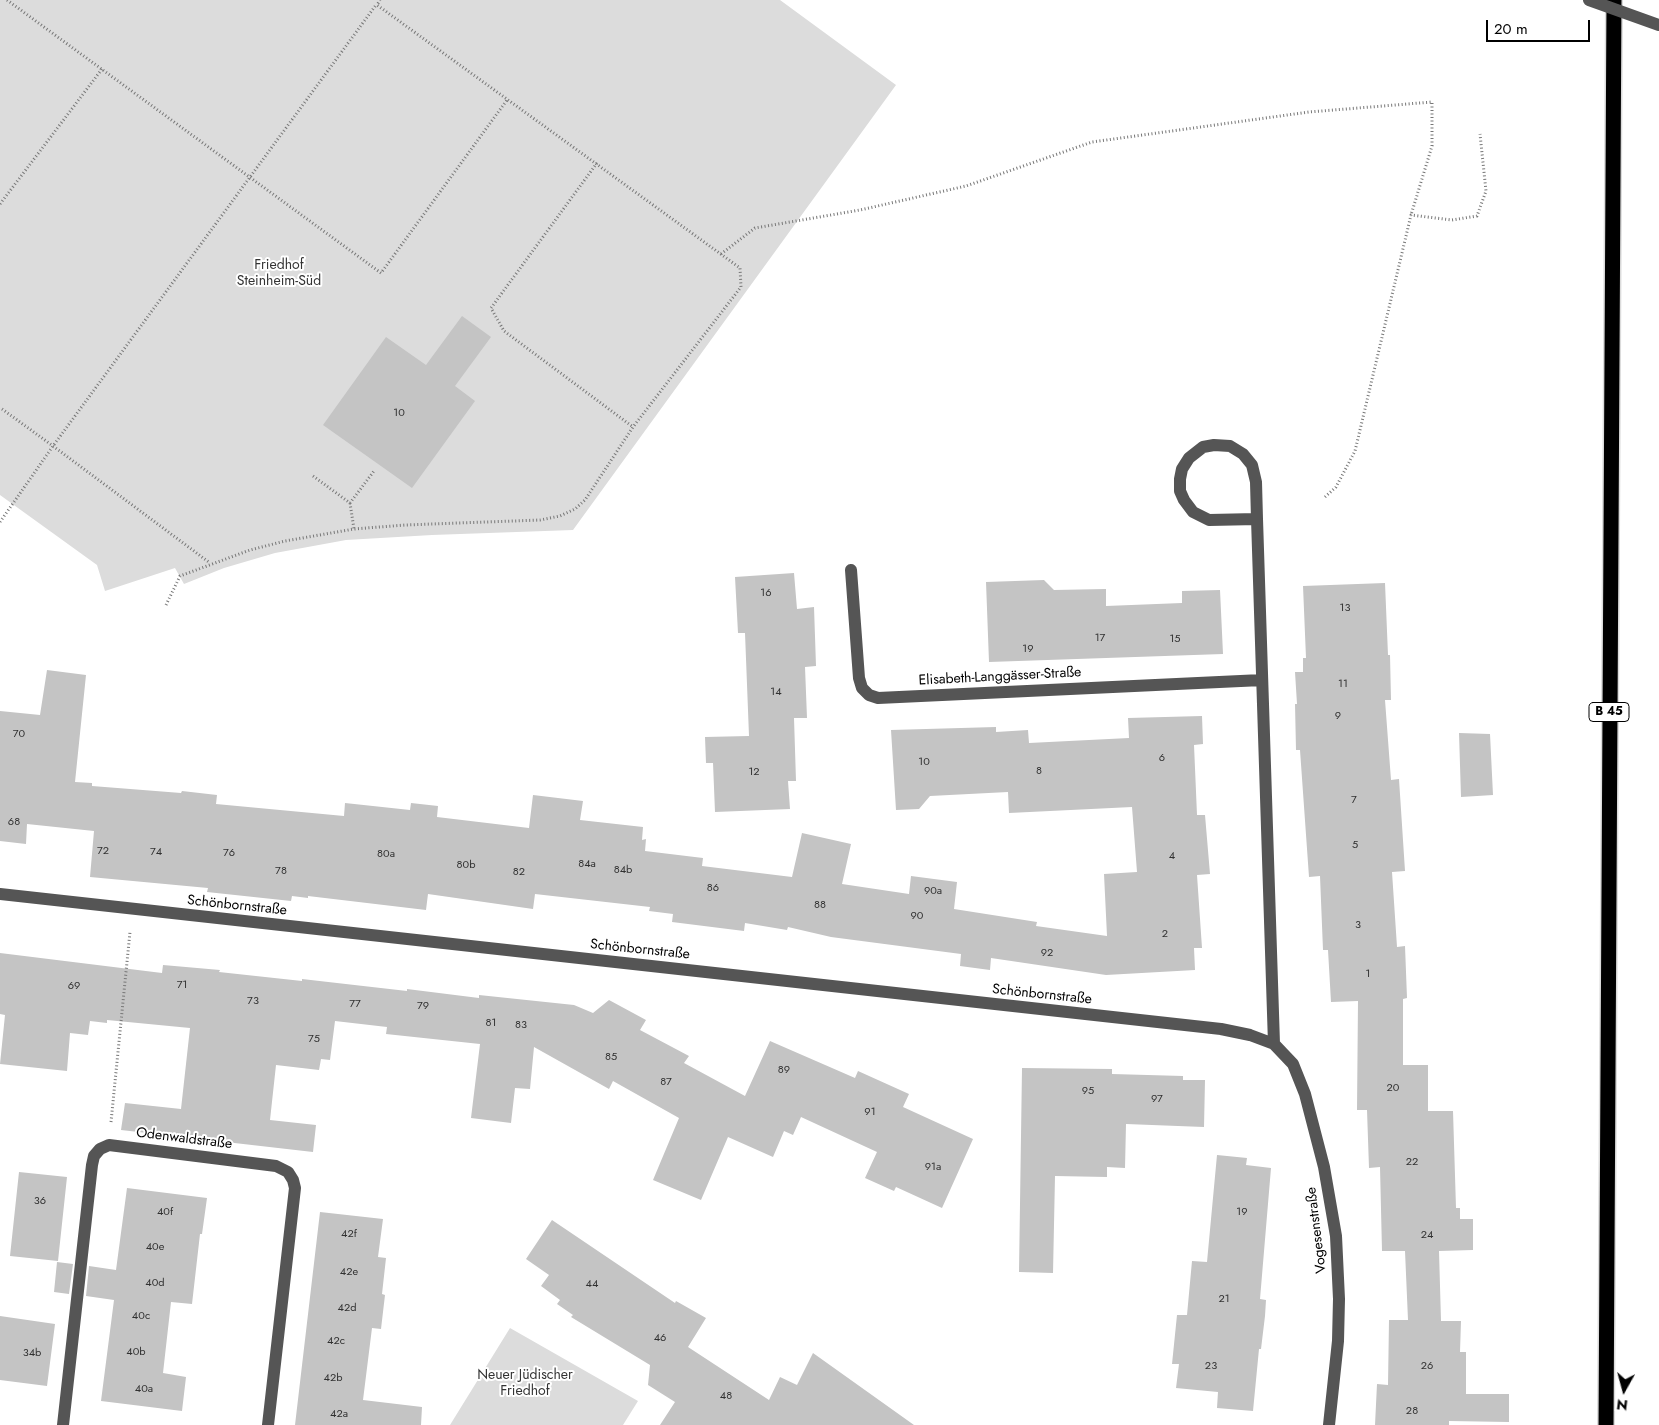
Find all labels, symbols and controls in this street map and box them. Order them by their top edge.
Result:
scale bar [1489,10,1593,42]
text: 20 m [1494,18,1528,40]
park label: Friedhof Steinheim-Süd [237,258,321,290]
house number: 10 [393,406,405,420]
house number: 16 [760,586,772,600]
house number: 13 [1340,601,1350,615]
house number: 17 [1095,631,1105,645]
house number: 15 [1169,632,1181,646]
house number: 19 [1022,642,1034,656]
street label: Elisabeth-Langgässer-Straße [918,664,1082,690]
house number: 11 [1338,677,1348,691]
house number: 14 [770,685,782,699]
road number: B 45 [1589,702,1629,722]
house number: 9 [1335,709,1341,723]
house number: 70 [13,727,25,741]
house number: 6 [1159,751,1165,765]
house number: 10 [918,755,930,769]
house number: 8 [1036,764,1042,778]
house number: 12 [748,765,760,779]
house number: 7 [1351,793,1357,807]
house number: 68 [8,815,20,829]
house number: 5 [1352,838,1358,852]
house number: 72 [97,844,109,858]
house number: 74 [150,845,162,859]
house number: 76 [223,846,235,860]
house number: 80a [377,847,395,861]
house number: 4 [1169,849,1175,863]
house number: 84a [578,857,596,871]
house number: 80b [457,858,475,872]
house number: 84b [614,863,632,877]
house number: 78 [275,864,287,878]
house number: 82 [513,865,525,879]
house number: 86 [707,881,719,895]
house number: 90a [924,884,942,898]
street label: Schönbornstraße [186,892,288,920]
house number: 88 [814,898,826,912]
house number: 90 [911,909,923,923]
house number: 3 [1355,918,1361,932]
house number: 2 [1162,927,1168,941]
street label: Schönbornstraße [589,936,691,964]
house number: 92 [1041,946,1053,960]
house number: 1 [1366,967,1370,981]
house number: 71 [177,978,187,992]
house number: 69 [68,979,80,993]
street label: Schönbornstraße [991,981,1093,1009]
house number: 73 [247,994,259,1008]
house number: 77 [349,997,361,1011]
house number: 79 [417,999,429,1013]
house number: 81 [486,1016,496,1030]
house number: 83 [515,1018,527,1032]
house number: 75 [308,1032,320,1046]
house number: 85 [605,1050,617,1064]
house number: 89 [778,1063,790,1077]
house number: 87 [660,1075,672,1089]
house number: 20 [1387,1081,1399,1095]
house number: 95 [1082,1084,1094,1098]
house number: 97 [1151,1092,1163,1106]
house number: 91 [864,1105,876,1119]
street label: Odenwaldstraße [135,1125,233,1153]
house number: 22 [1406,1155,1418,1169]
house number: 91a [925,1160,941,1174]
street label: Vogesenstraße [1303,1186,1331,1274]
house number: 36 [34,1194,46,1208]
house number: 40f [157,1205,173,1219]
house number: 19 [1236,1205,1248,1219]
house number: 42f [341,1227,357,1241]
house number: 24 [1421,1228,1433,1242]
house number: 40e [146,1240,164,1254]
house number: 42e [340,1265,358,1279]
house number: 40d [145,1276,165,1290]
house number: 44 [586,1277,598,1291]
house number: 21 [1218,1292,1230,1306]
house number: 42d [338,1301,356,1315]
house number: 40c [132,1309,150,1323]
house number: 46 [654,1331,666,1345]
house number: 42c [327,1334,345,1348]
house number: 40b [126,1345,146,1359]
house number: 34b [23,1346,41,1360]
house number: 23 [1205,1359,1217,1373]
house number: 26 [1421,1359,1433,1373]
north arrow [1599,1365,1649,1415]
park label: Neuer Jüdischer Friedhof [477,1368,573,1400]
house number: 42b [324,1371,342,1385]
house number: 40a [135,1382,153,1396]
house number: 48 [720,1389,732,1403]
text: N [1615,1394,1629,1415]
house number: 28 [1406,1404,1418,1418]
house number: 42a [330,1407,348,1421]

